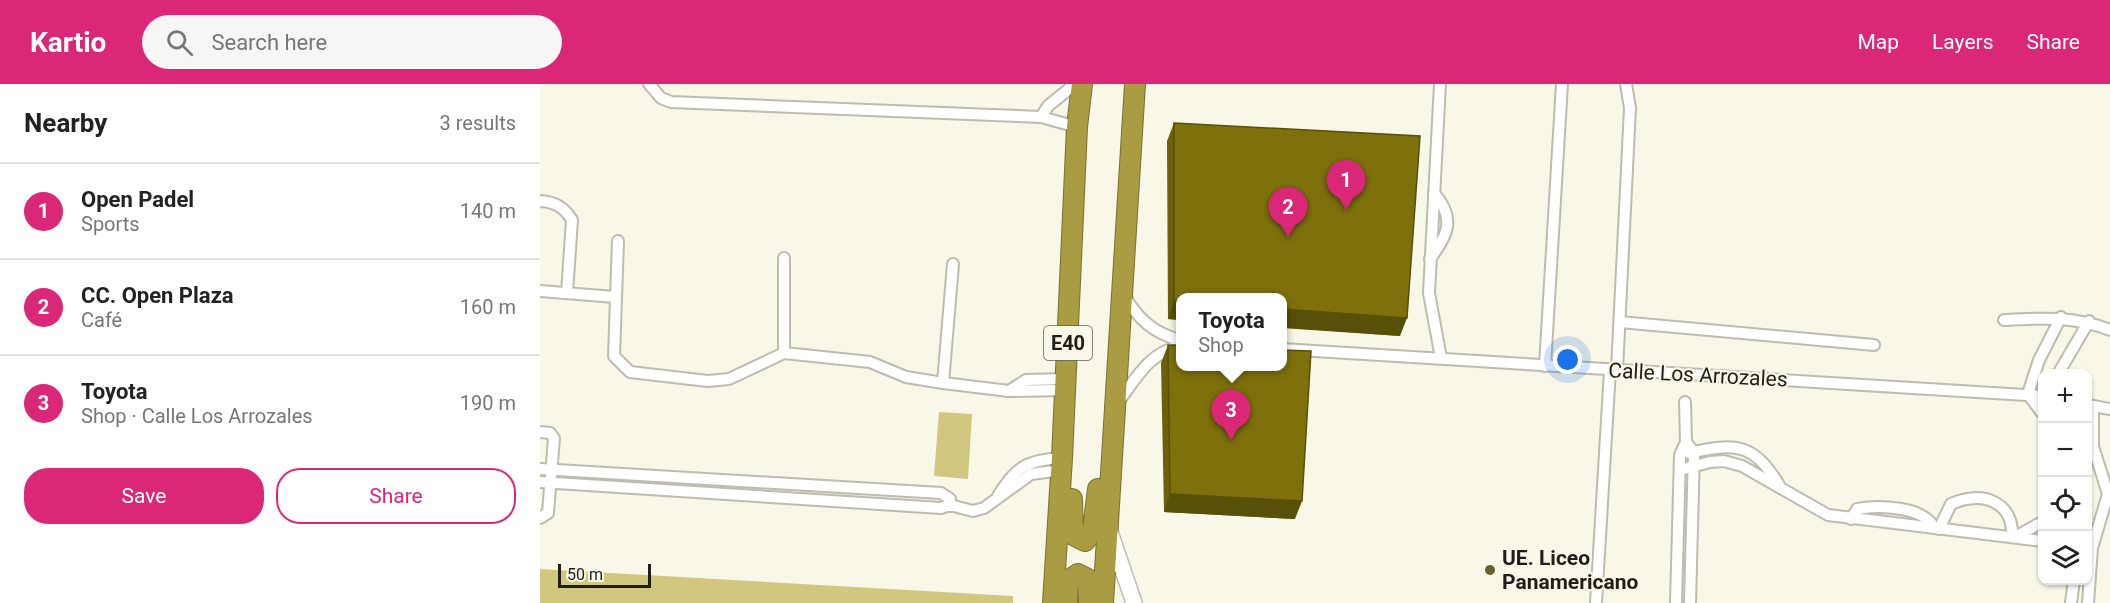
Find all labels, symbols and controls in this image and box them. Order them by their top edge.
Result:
search box [142,15,562,69]
text: Kartio [30,26,106,59]
icon: search [163,26,196,59]
text: Search here [211,30,327,55]
text: Map [1857,30,1899,54]
text: Layers [1932,30,1993,54]
text: Share [2026,30,2080,54]
text: Nearby [24,108,107,138]
text: 3 results [440,111,516,135]
pin: 1 [1326,160,1366,210]
text: Open Padel [81,187,194,212]
pin: 2 [1268,188,1308,237]
text: 1 [38,199,49,223]
text: 140 m [460,199,516,223]
text: Sports [81,212,140,236]
text: CC. Open Plaza [81,283,234,308]
popup [1176,293,1287,371]
text: 2 [38,295,49,319]
text: 160 m [460,295,516,319]
text: Café [81,308,122,332]
text: Toyota [1198,308,1265,333]
road number: E40 [1044,326,1092,360]
text: Shop [1198,333,1244,357]
your location [1553,345,1582,374]
street label: Calle Los Arrozales [1608,358,1788,392]
map controls [2038,369,2092,585]
button: + [2038,369,2092,423]
text: Toyota [81,379,148,404]
pin: 3 [1212,390,1250,440]
text: 3 [38,391,49,415]
text: 190 m [460,391,516,415]
text: Shop · Calle Los Arrozales [81,404,313,428]
button: − [2038,423,2092,477]
button: Save [24,468,264,524]
button: Share [276,468,516,524]
button: locate [2038,477,2092,531]
button: layers [2038,531,2092,585]
place label: UE. Liceo Panamericano [1502,546,1638,594]
scale bar [558,561,651,588]
marker: UE. Liceo Panamericano [1483,563,1497,577]
text: 50 m [567,565,603,584]

